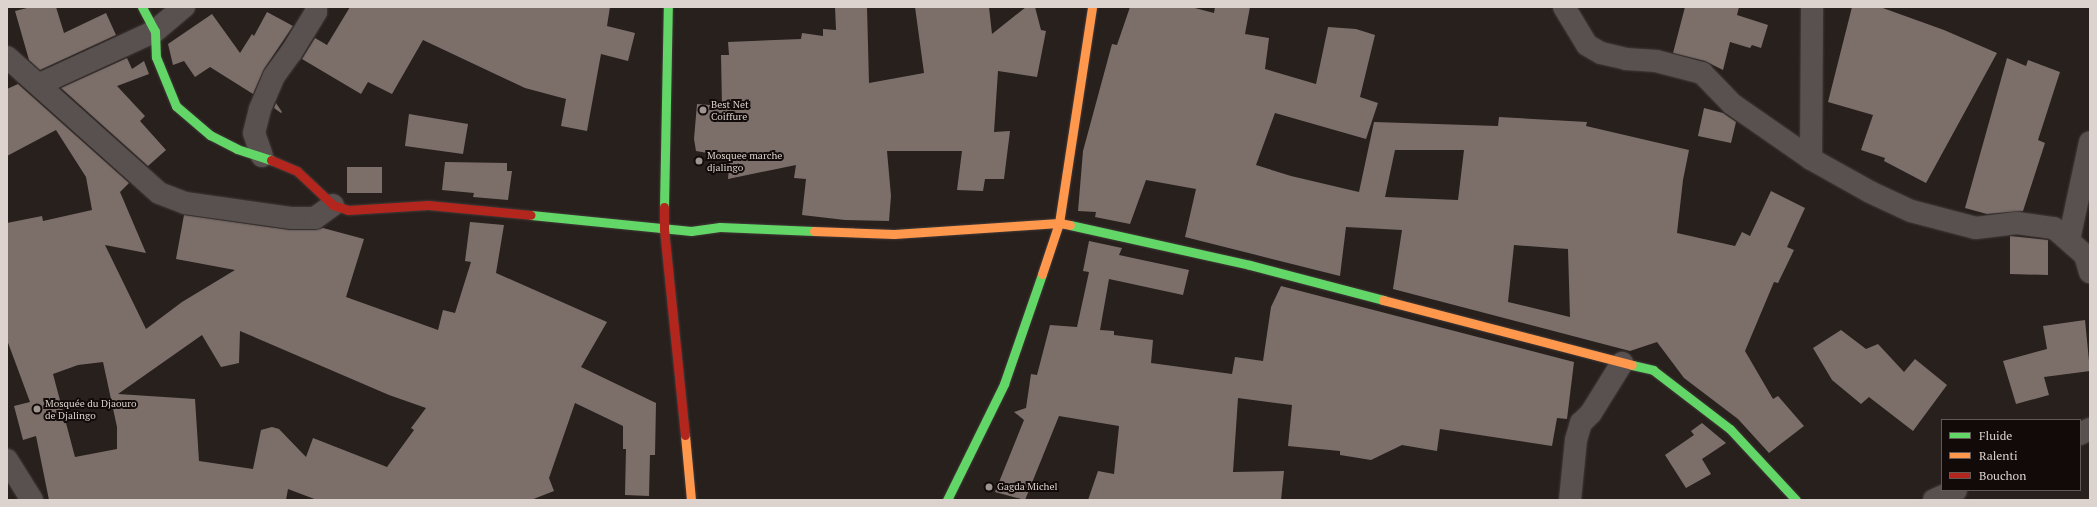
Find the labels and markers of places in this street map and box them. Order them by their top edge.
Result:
place label: Best Net Coiffure [711,98,749,122]
marker: Best Net Coiffure [698,105,708,115]
place label: Mosquee marche djalingo [707,149,782,172]
marker: Mosquee marche djalingo [694,156,704,166]
place label: Mosquée du Djaouro de Djalingo [45,397,137,420]
marker: Mosquée du Djaouro de Djalingo [32,404,42,414]
place label: Gagda Michel [997,481,1057,493]
marker: Gagda Michel [984,482,994,492]

